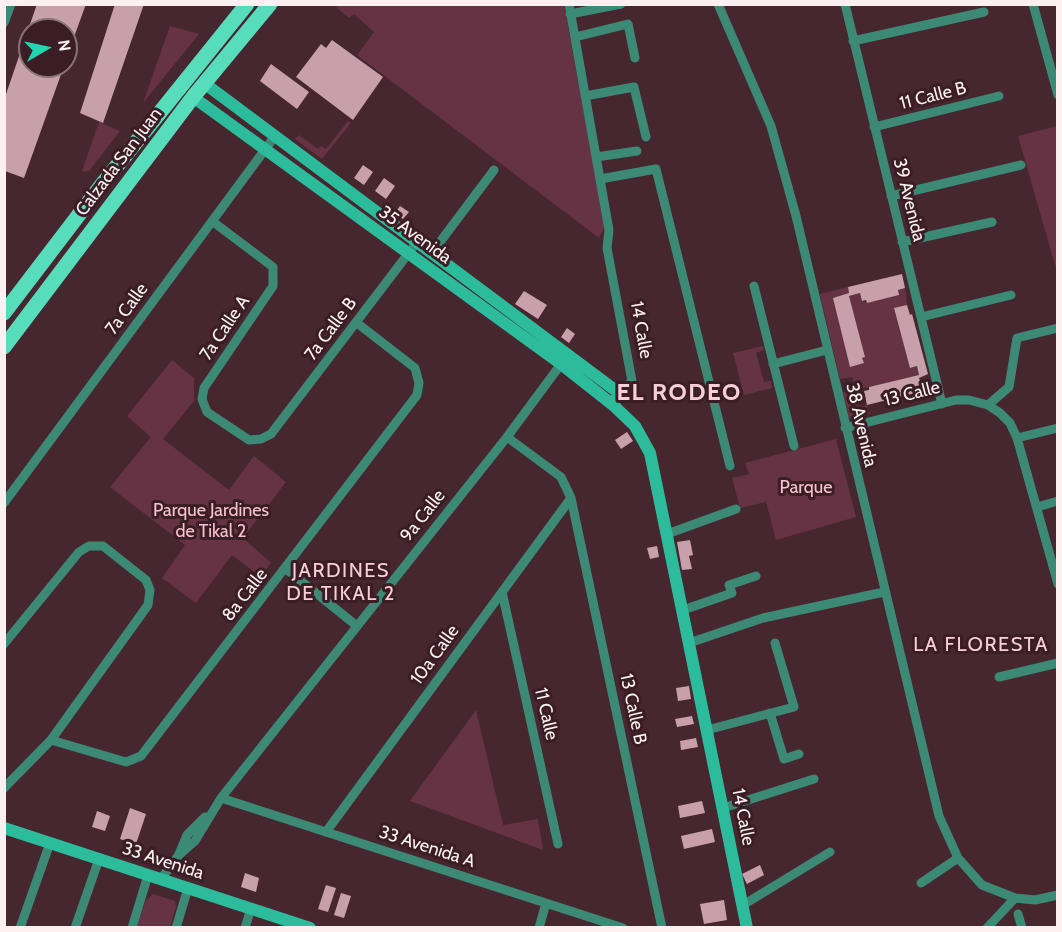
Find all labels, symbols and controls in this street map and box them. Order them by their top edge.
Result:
north arrow [18,18,78,78]
text: N [54,38,75,52]
street label: 11 Calle B [897,77,969,115]
street label: Calzada San Juan [71,104,167,220]
street label: 39 Avenida [888,156,930,244]
street label: 35 Avenida [375,201,455,269]
street label: 7a Calle [101,279,153,339]
street label: 7a Calle A [195,291,255,365]
street label: 7a Calle B [300,293,362,365]
street label: 14 Calle [625,300,657,360]
street label: 13 Calle [882,377,942,411]
district label: EL RODEO [616,379,742,407]
street label: 38 Avenida [841,381,881,469]
park label: Parque [780,477,832,499]
street label: 9a Calle [396,486,450,546]
park label: Parque Jardines de Tikal 2 [153,500,269,542]
district label: JARDINES DE TIKAL 2 [286,559,396,606]
street label: 8a Calle [218,564,272,626]
street label: 10a Calle [406,621,464,689]
district label: LA FLORESTA [913,633,1049,657]
street label: 13 Calle B [615,672,651,746]
street label: 11 Calle [530,686,562,742]
street label: 14 Calle [727,787,759,847]
street label: 33 Avenida A [376,821,478,873]
street label: 33 Avenida [120,838,206,884]

